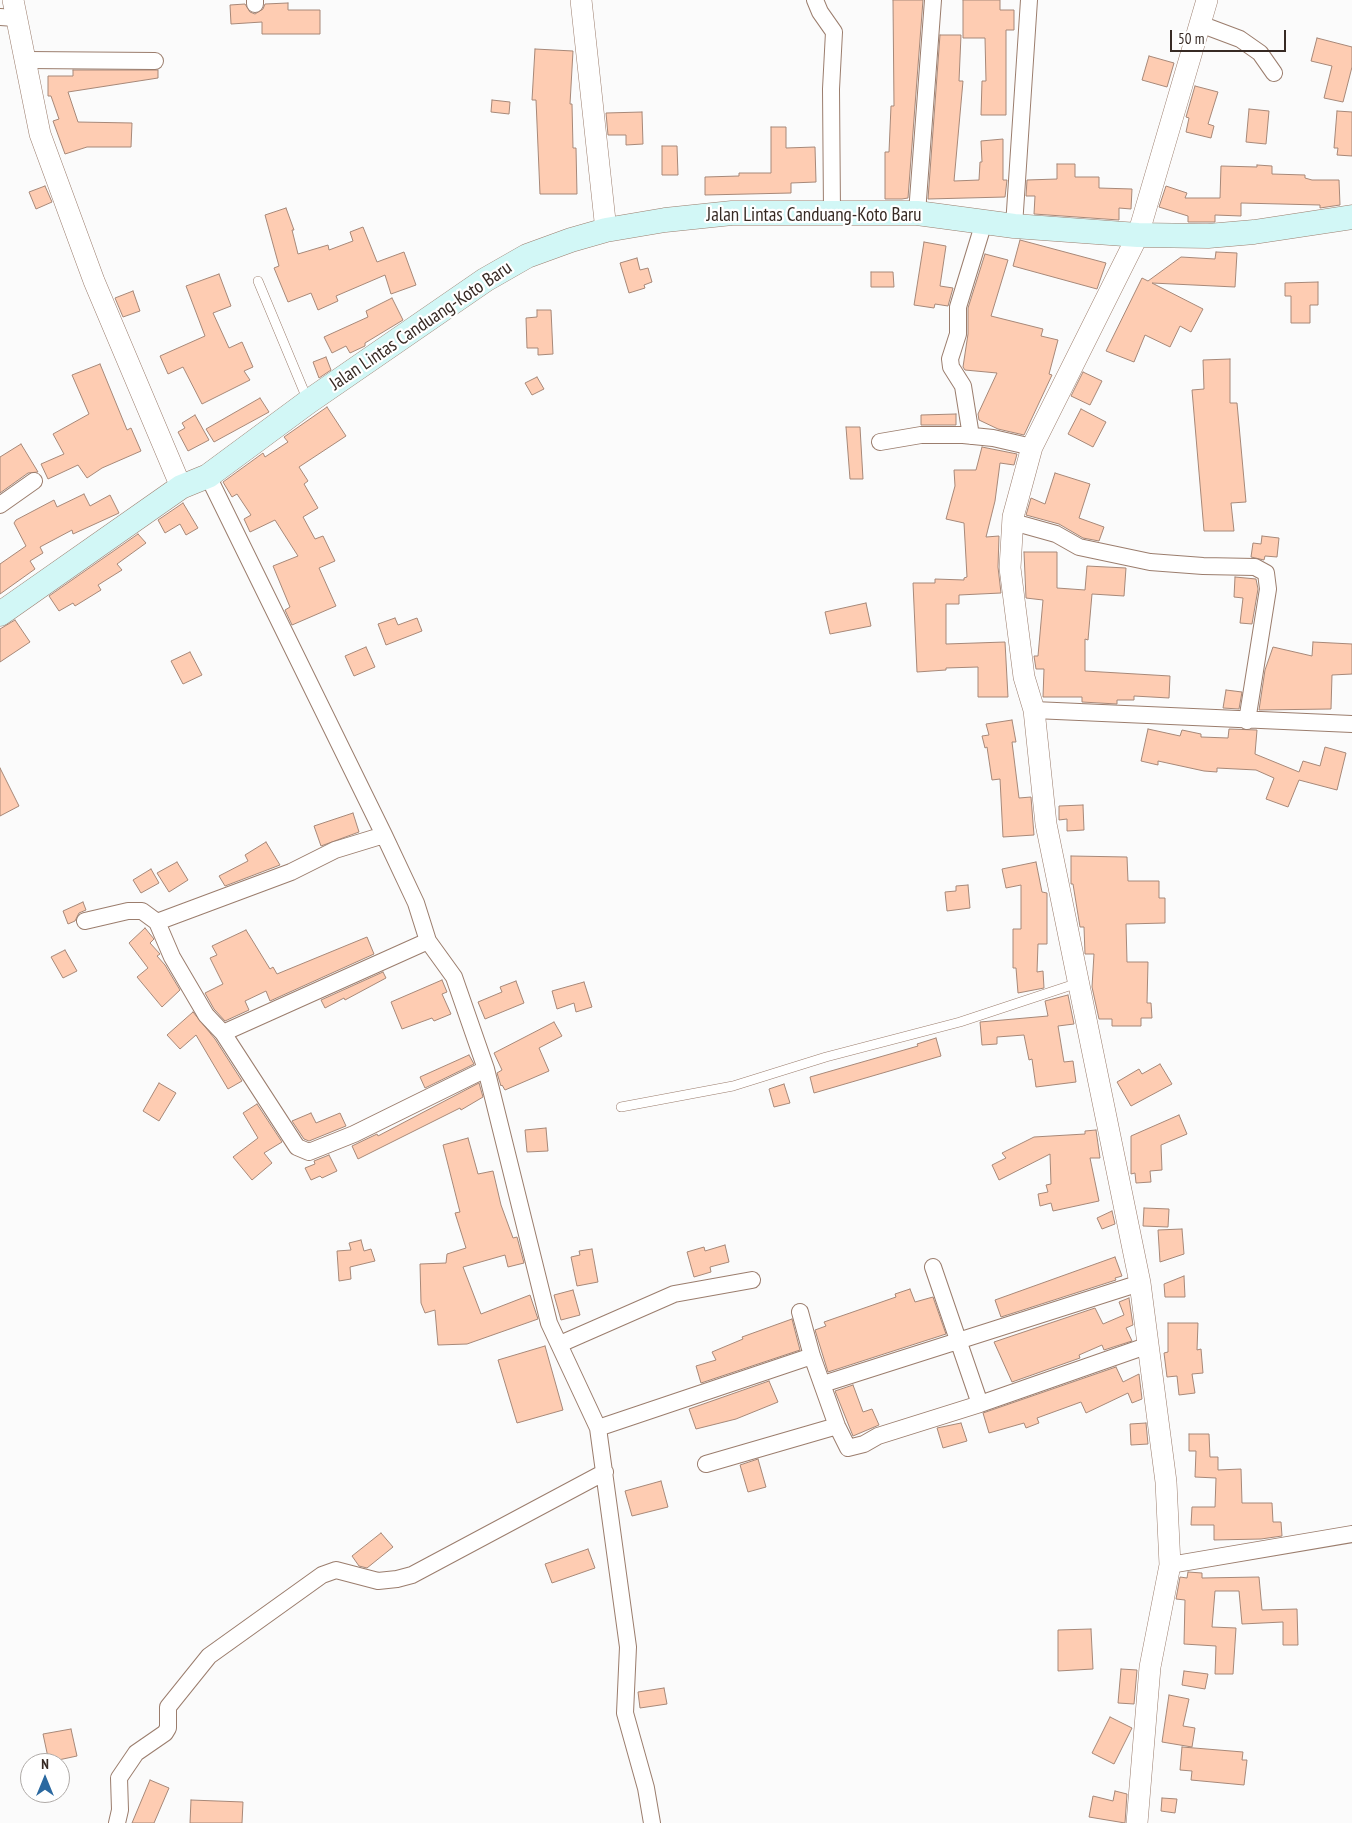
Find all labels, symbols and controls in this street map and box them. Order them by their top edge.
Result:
scale bar [1172,20,1288,52]
text: 50 m [1178,29,1204,48]
street label: Jalan Lintas Canduang-Koto Baru [707,205,921,227]
street label: Jalan Lintas Canduang-Koto Baru [326,256,516,396]
north arrow [20,1753,70,1803]
text: N [41,1755,49,1773]

